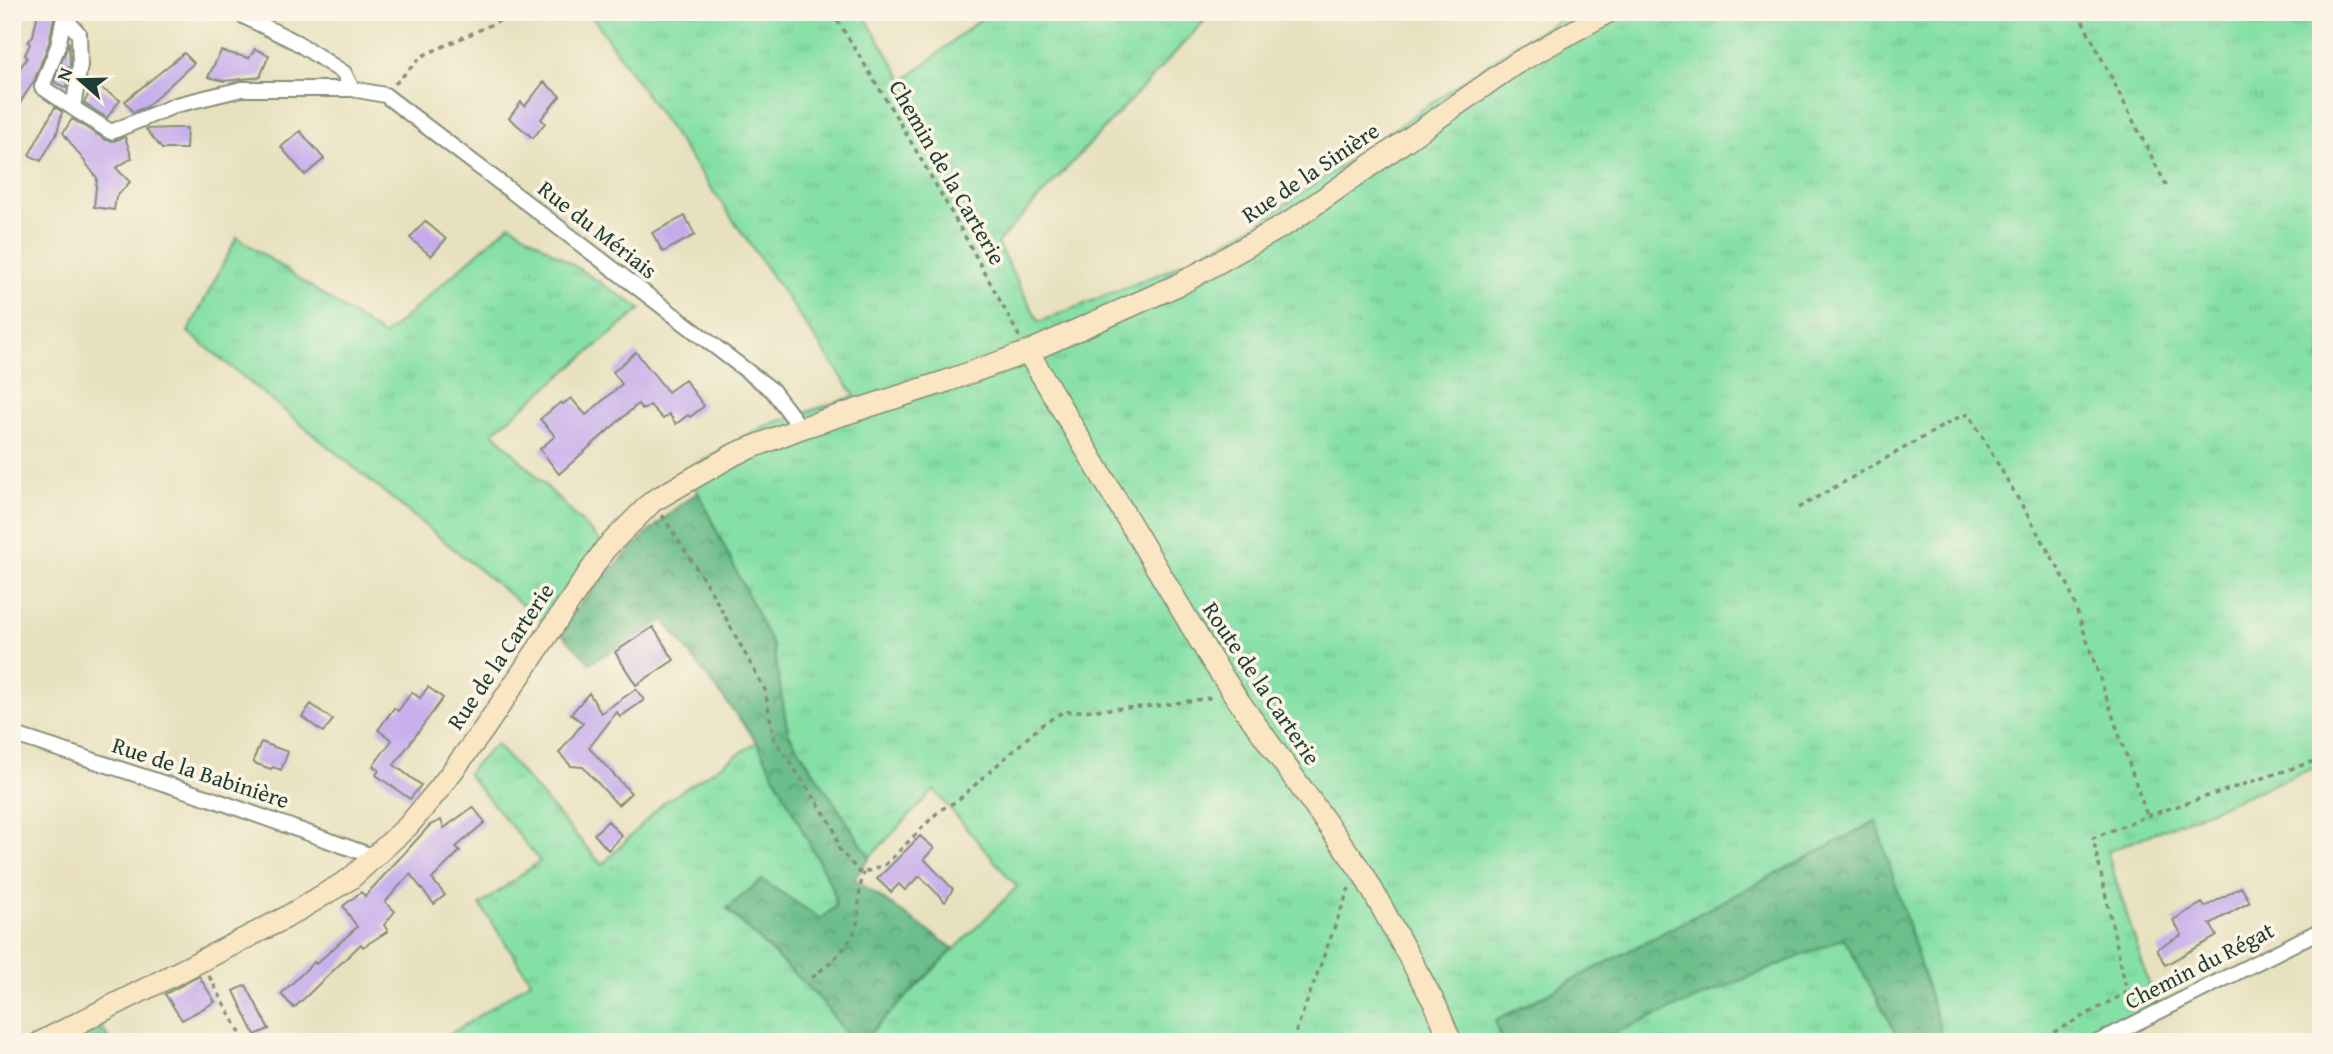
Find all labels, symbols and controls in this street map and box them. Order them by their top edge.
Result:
north arrow [46,46,116,116]
text: N [49,63,79,85]
street label: Chemin de la Carterie [882,73,1014,271]
street label: Rue de la Sinière [1235,114,1385,230]
street label: Rue du Mériais [531,172,665,286]
street label: Rue de la Carterie [439,576,561,736]
street label: Route de la Carterie [1195,595,1329,771]
street label: Rue de la Babinière [108,728,294,816]
street label: Chemin du Régat [2119,913,2279,1017]

